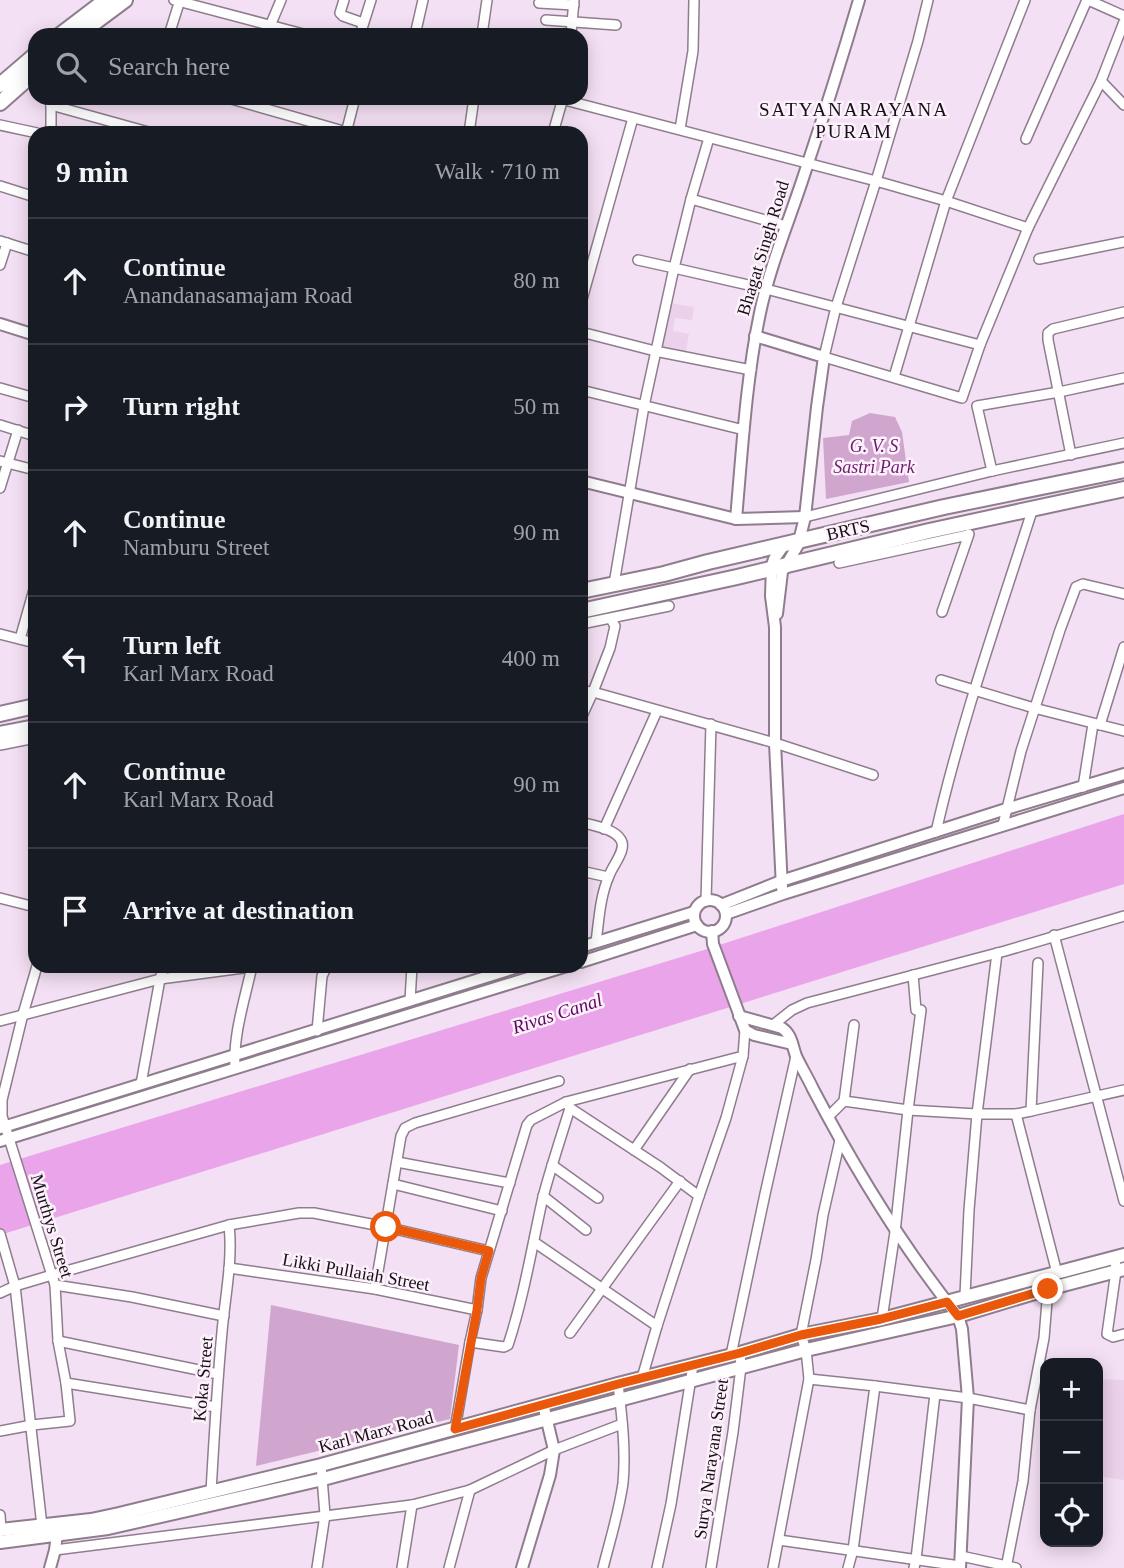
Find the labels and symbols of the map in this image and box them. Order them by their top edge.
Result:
district label: SATYANARAYANA PURAM [759,99,949,142]
street label: Bhagat Singh Road [733,178,793,318]
park label: G. V. S Sastri Park [833,436,916,477]
street label: BRTS [824,515,872,545]
water label: Rivas Canal [509,989,605,1038]
street label: Murthys Street [27,1172,77,1280]
route start [370,1211,401,1242]
street label: Likki Pullaiah Street [281,1249,431,1295]
route end [1032,1273,1063,1304]
street label: Koka Street [189,1336,217,1422]
street label: Surya Narayana Street [690,1377,732,1541]
street label: Karl Marx Road [316,1407,436,1457]

